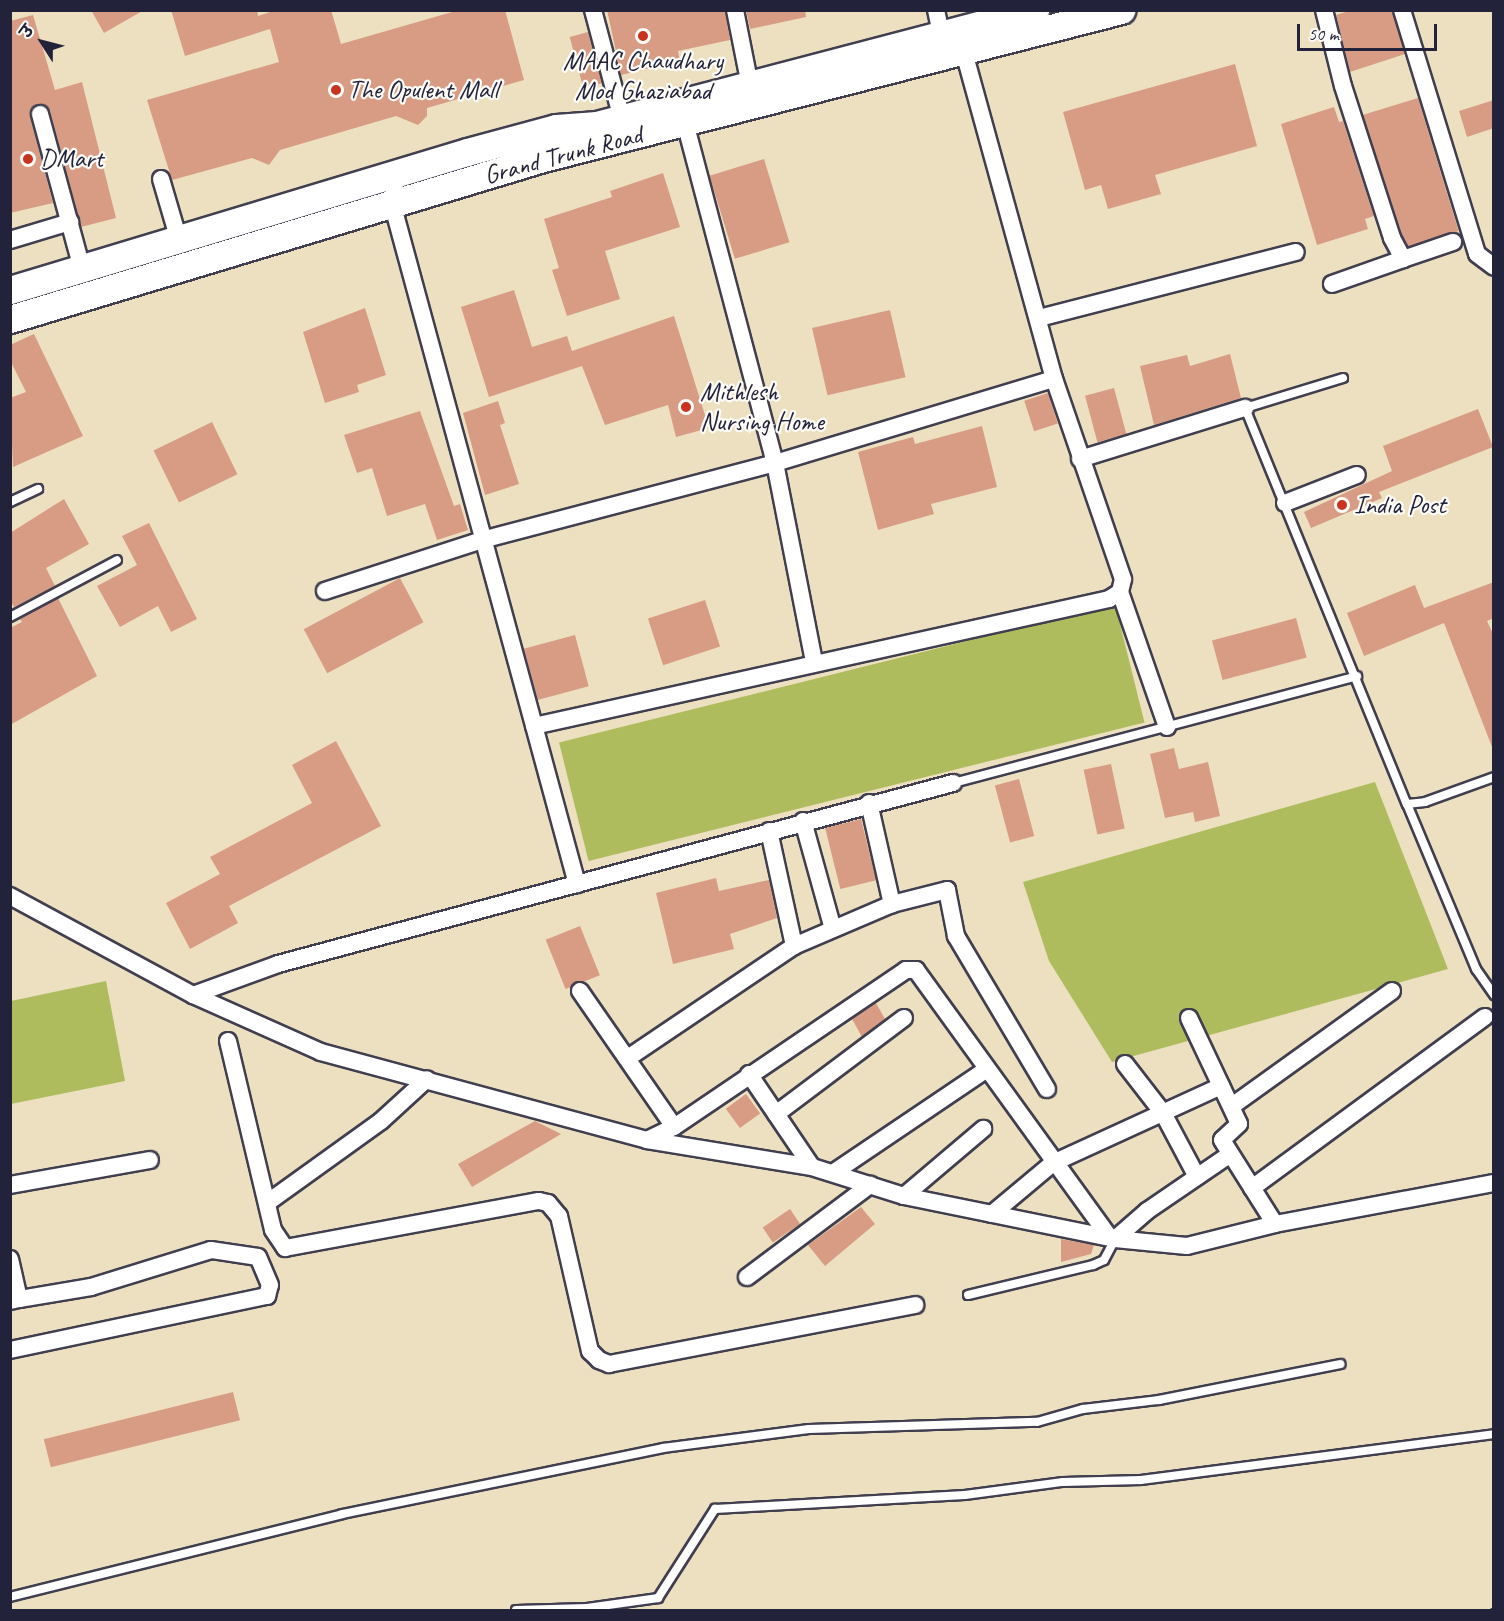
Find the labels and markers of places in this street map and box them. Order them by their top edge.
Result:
marker: MAAC Chaudhary Mod Ghaziabad [636,29,650,43]
place label: MAAC Chaudhary Mod Ghaziabad [563,45,723,106]
place label: The Opulent Mall [348,74,498,106]
marker: The Opulent Mall [329,83,343,97]
place label: DMart [40,143,103,175]
marker: DMart [21,152,35,166]
place label: Mithlesh Nursing Home [700,376,822,437]
marker: Mithlesh Nursing Home [677,398,695,416]
place label: India Post [1354,489,1446,521]
marker: India Post [1335,498,1349,512]

